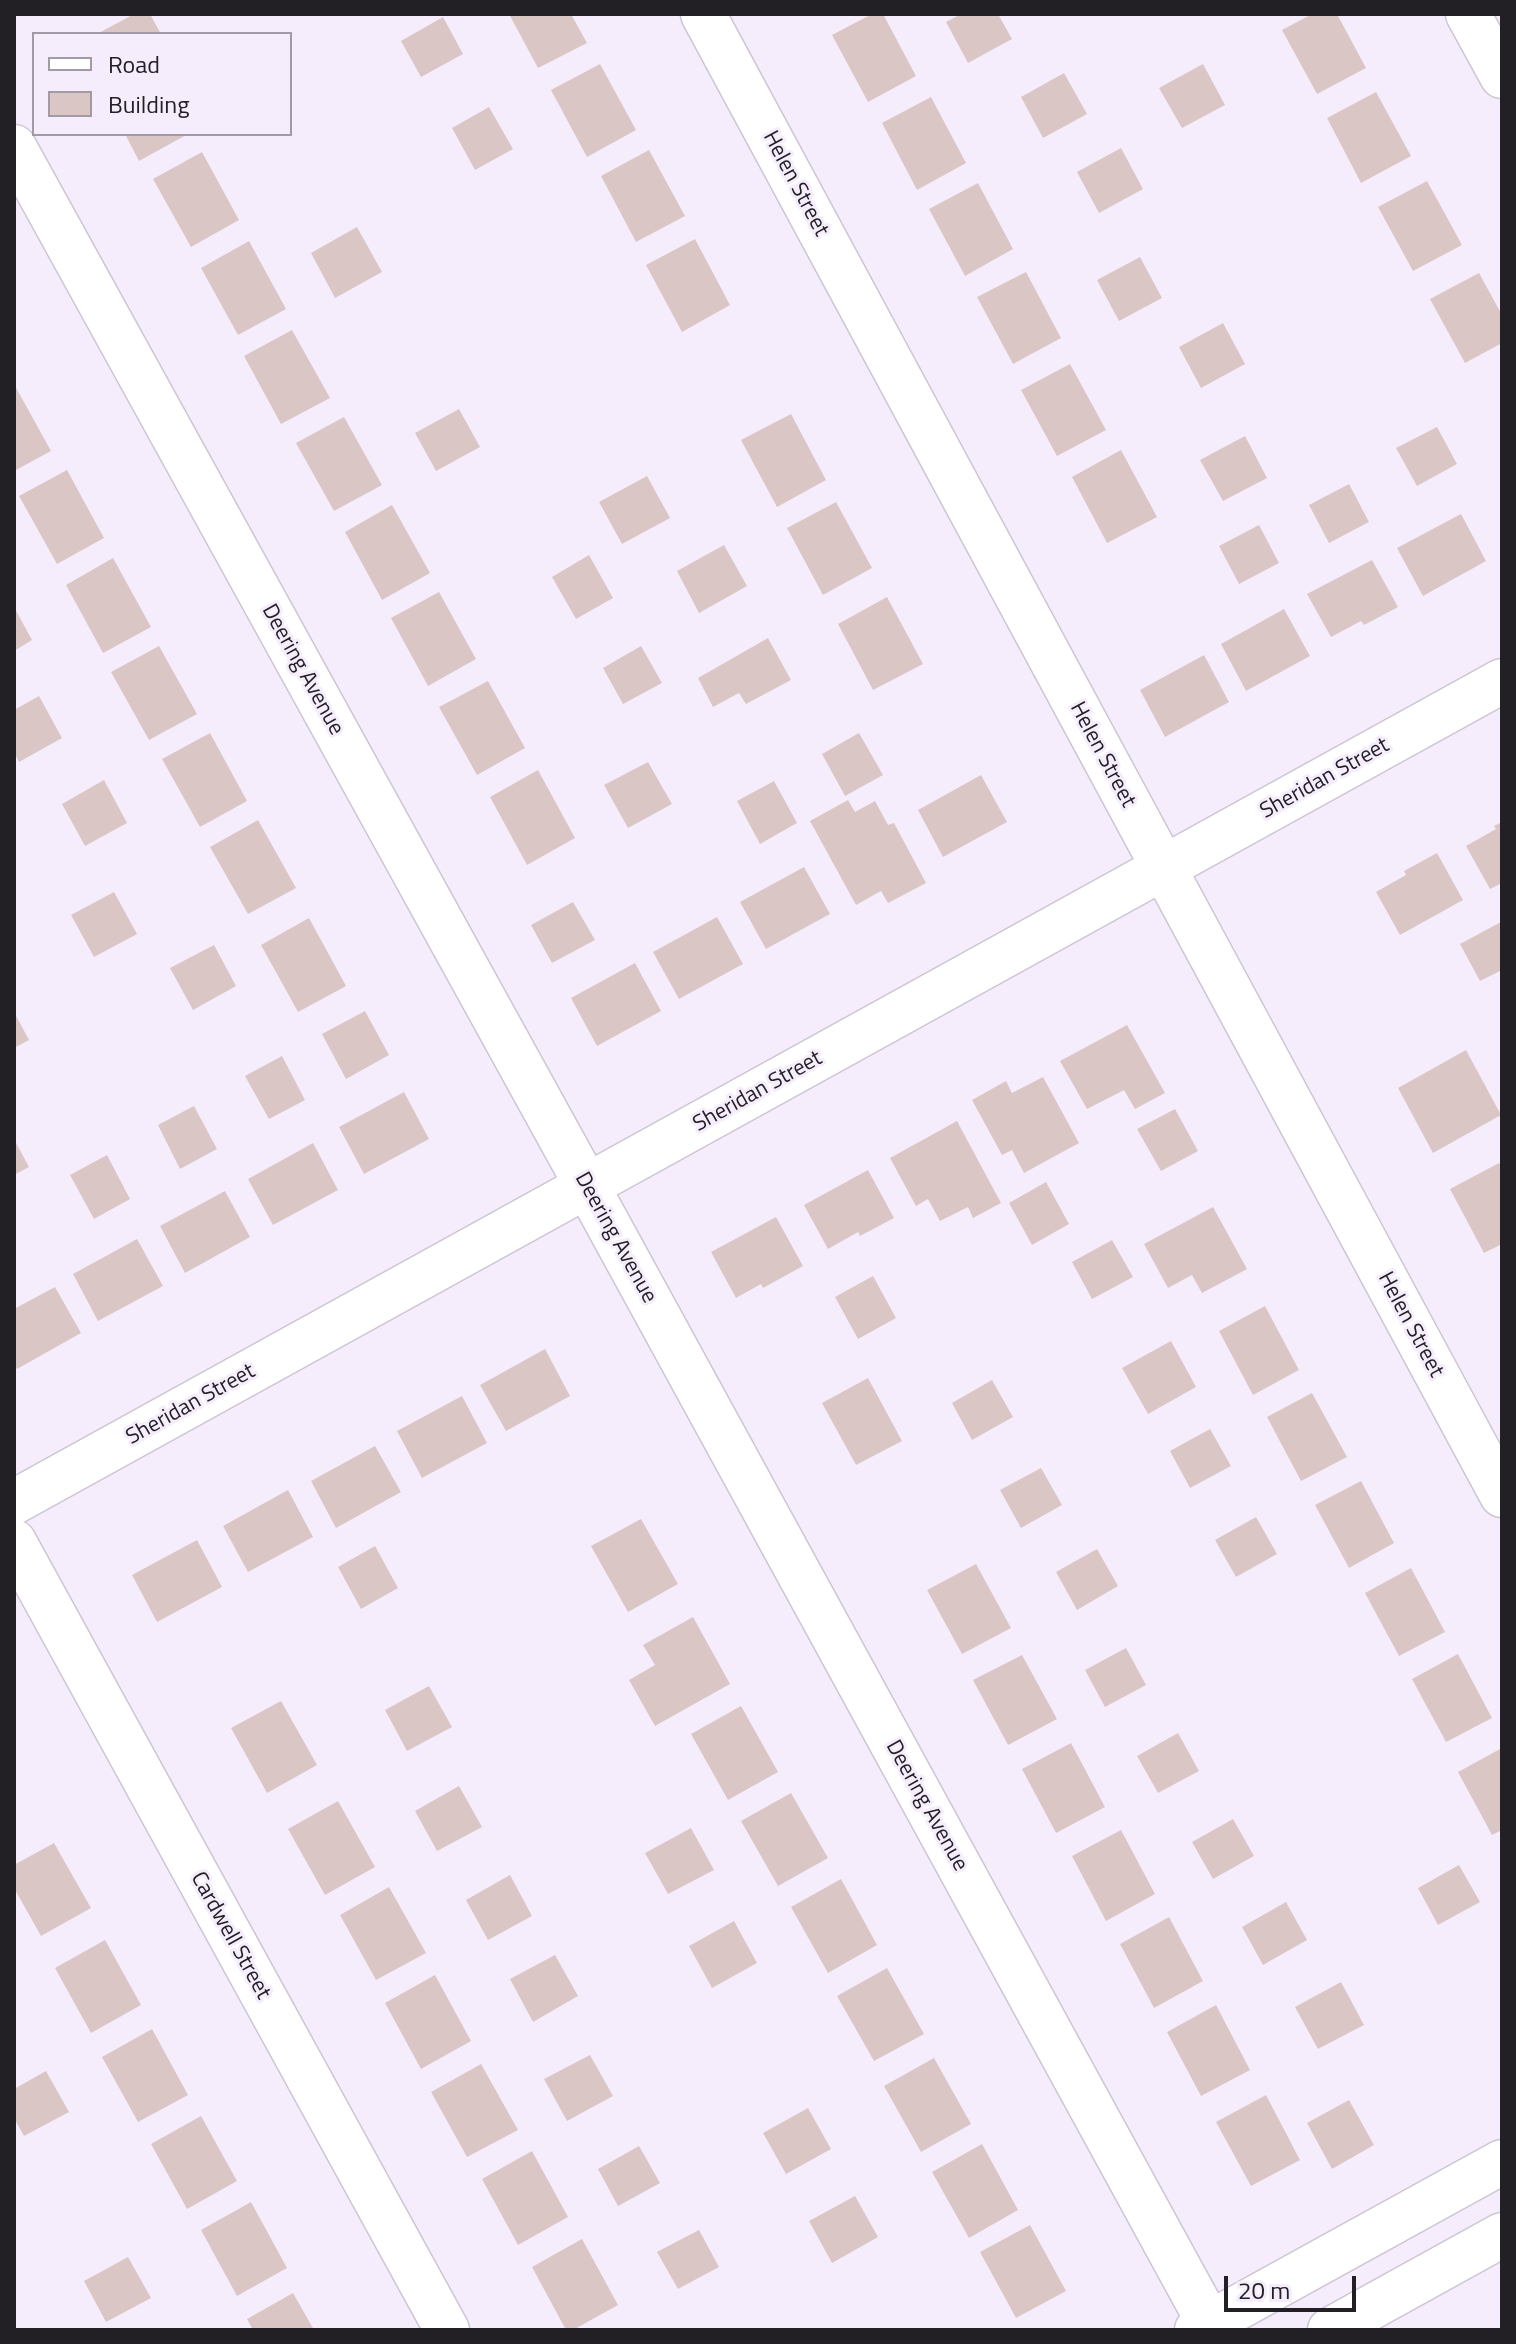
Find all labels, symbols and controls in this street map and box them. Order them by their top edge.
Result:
legend [32,32,292,136]
text: Road [108,46,160,82]
text: Building [108,86,190,122]
street label: Helen Street [756,127,834,241]
street label: Deering Avenue [255,600,349,740]
street label: Helen Street [1063,698,1141,812]
street label: Sheridan Street [1256,733,1394,825]
street label: Sheridan Street [689,1046,827,1138]
street label: Deering Avenue [568,1168,662,1308]
street label: Helen Street [1371,1268,1449,1382]
street label: Sheridan Street [122,1359,260,1451]
street label: Deering Avenue [879,1736,973,1876]
street label: Cardwell Street [184,1868,276,2004]
scale bar [1228,2260,1360,2310]
text: 20 m [1238,2272,1290,2308]

